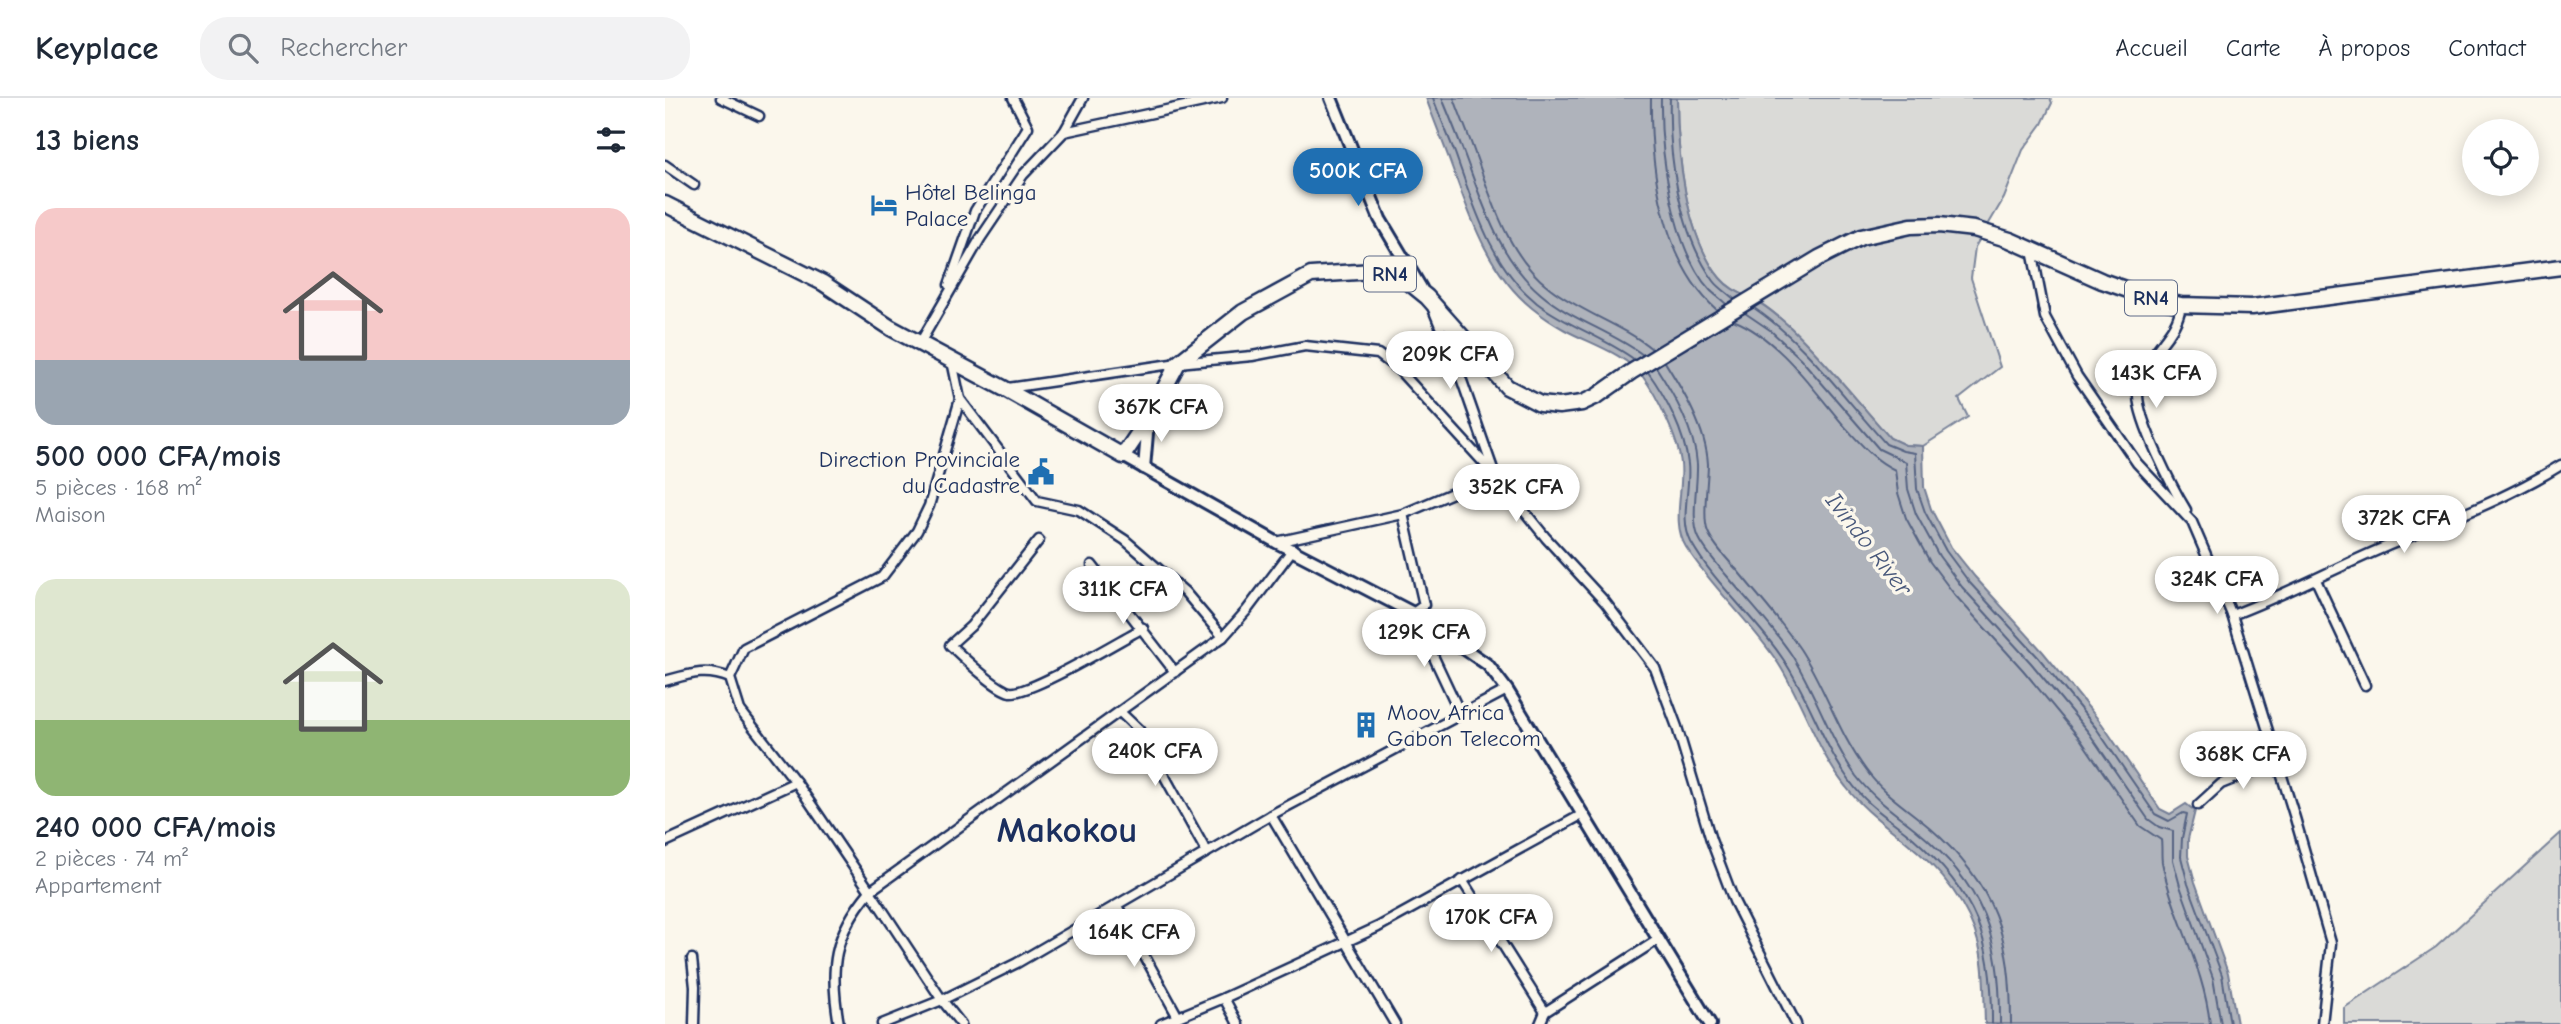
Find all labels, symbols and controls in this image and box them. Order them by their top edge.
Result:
search box [200,17,690,80]
text: Keyplace [35,29,158,67]
icon: search [224,29,262,67]
text: Rechercher [280,33,407,63]
text: Accueil [2116,34,2188,62]
text: Carte [2226,34,2281,62]
text: À propos [2319,34,2410,62]
text: Contact [2448,34,2526,62]
map controls [2462,119,2539,196]
button: locate [2462,119,2539,196]
icon: filters [592,121,630,159]
text: 13 biens [35,123,139,158]
pin: 500K CFA [1286,148,1430,208]
text: 500K CFA [1309,157,1407,184]
place label: Hôtel Belinga Palace [905,179,1037,232]
hotel icon: Hôtel Belinga Palace [869,190,899,220]
icon: home [270,253,396,379]
road number: RN4 [1364,256,1416,292]
road number: RN4 [2125,280,2177,316]
pin: 209K CFA [1378,331,1522,391]
text: 209K CFA [1402,340,1498,367]
pin: 143K CFA [2084,350,2228,410]
text: 143K CFA [2111,359,2201,386]
pin: 367K CFA [1089,384,1233,444]
text: 367K CFA [1114,393,1208,420]
text: 500 000 CFA/mois [35,439,281,474]
place label: Direction Provinciale du Cadastre [819,446,1020,499]
public building icon: Direction Provinciale du Cadastre [1026,457,1056,487]
pin: 352K CFA [1444,464,1588,524]
text: 352K CFA [1469,473,1563,500]
text: 5 pièces · 168 m² [35,474,202,501]
water label: Ivindo River [1819,486,1919,602]
pin: 372K CFA [2332,496,2476,555]
text: Maison [35,501,106,528]
text: 372K CFA [2358,504,2450,531]
pin: 324K CFA [2145,556,2289,616]
text: 324K CFA [2171,565,2263,592]
pin: 311K CFA [1051,566,1195,626]
text: 311K CFA [1079,575,1167,602]
pin: 129K CFA [1352,610,1496,669]
text: 129K CFA [1378,618,1470,645]
icon: home [270,624,396,750]
place label: Moov Africa Gabon Telecom [1387,699,1541,752]
building icon: Moov Africa Gabon Telecom [1351,710,1381,740]
pin: 240K CFA [1083,728,1227,788]
pin: 368K CFA [2171,732,2315,791]
text: 240K CFA [1108,737,1202,764]
text: 368K CFA [2196,740,2290,767]
district label: Makokou [997,809,1137,851]
text: 240 000 CFA/mois [35,810,276,845]
text: 2 pièces · 74 m² [35,845,188,872]
text: Appartement [35,872,161,899]
pin: 170K CFA [1419,894,1563,954]
text: 170K CFA [1445,903,1537,930]
pin: 164K CFA [1062,910,1206,969]
text: 164K CFA [1088,918,1180,945]

